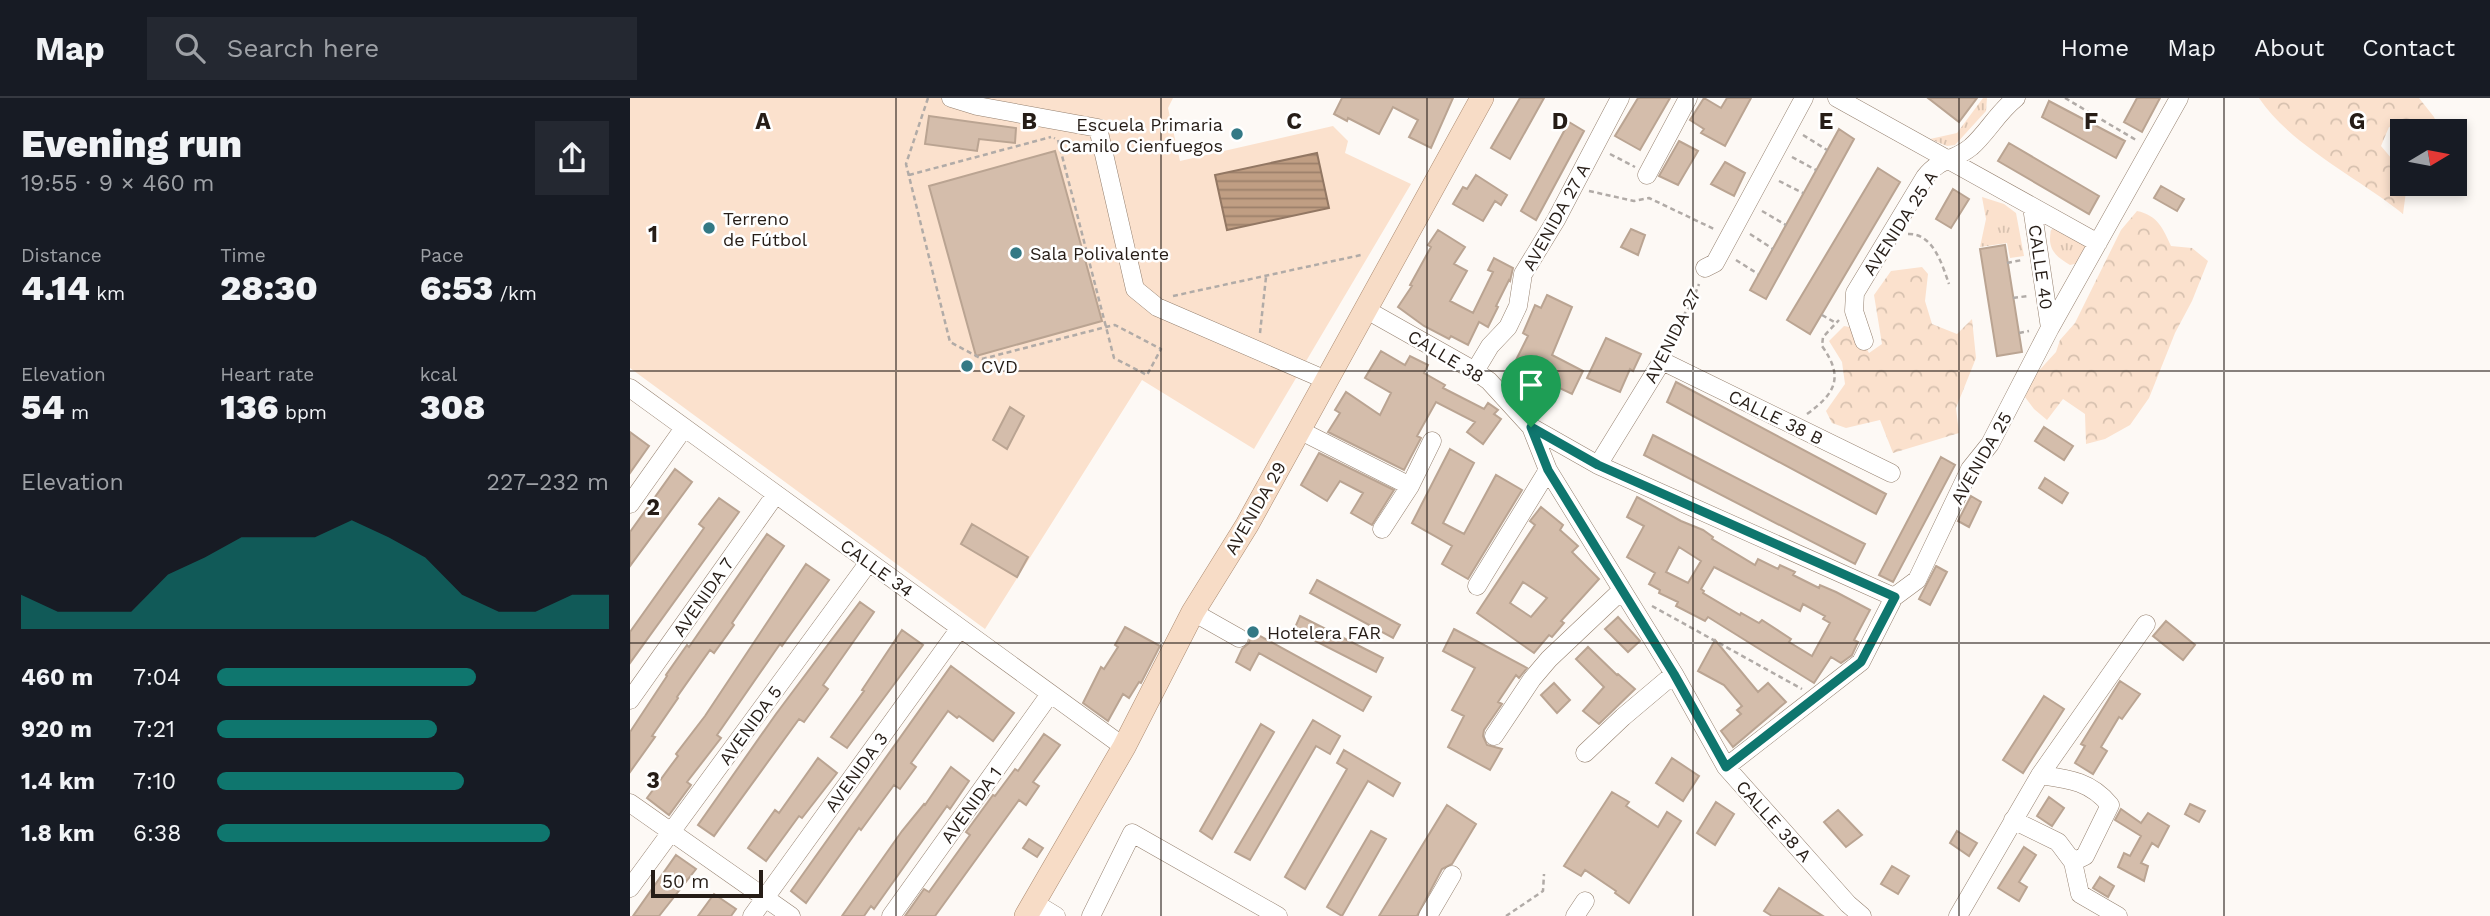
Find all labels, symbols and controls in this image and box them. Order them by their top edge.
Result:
search box [147,17,637,80]
text: Map [35,29,105,68]
icon: search [171,29,209,67]
text: Search here [227,33,379,63]
text: Home [2061,34,2129,62]
text: Map [2167,34,2216,62]
text: About [2254,34,2324,62]
text: Contact [2362,34,2455,62]
text: A [755,108,771,135]
text: B [1021,108,1037,135]
text: C [1286,108,1302,135]
text: D [1552,108,1568,135]
text: E [1819,108,1833,135]
text: F [2084,108,2098,135]
text: G [2349,108,2365,135]
place label: Escuela Primaria Camilo Cienfuegos [1059,114,1223,156]
north arrow [2390,119,2468,196]
map controls [2390,119,2467,196]
button: share [535,121,609,195]
text: Evening run [21,122,242,166]
marker: Escuela Primaria Camilo Cienfuegos [1229,126,1245,142]
street label: AVENIDA 27 A [1518,160,1594,274]
street label: AVENIDA 25 A [1858,167,1942,279]
text: 19:55 · 9 × 460 m [21,170,215,197]
place label: Terreno de Fútbol [723,208,808,250]
marker: Terreno de Fútbol [701,220,717,236]
text: 1 [648,221,658,248]
street label: CALLE 40 [2025,223,2057,311]
place label: Sala Polivalente [1030,243,1169,264]
text: Distance [21,244,102,267]
text: Time [220,244,266,267]
text: Pace [420,244,464,267]
marker: Sala Polivalente [1008,245,1024,261]
text: 4.14 [21,267,90,309]
text: 28:30 [220,267,318,309]
text: 6:53 [420,267,493,309]
text: km [90,282,125,305]
text: /km [493,282,537,305]
street label: AVENIDA 27 [1639,286,1705,386]
street label: CALLE 38 [1404,325,1488,387]
pin [1501,355,1561,427]
place label: CVD [981,356,1018,377]
marker: CVD [959,358,975,374]
text: Elevation [21,363,106,386]
text: Heart rate [220,363,314,386]
text: kcal [420,363,457,386]
icon: arrive [1512,366,1550,404]
street label: CALLE 38 B [1725,385,1827,449]
text: 54 [21,386,64,428]
text: 136 [220,386,279,428]
text: 308 [420,386,485,428]
text: m [64,401,89,424]
text: bpm [279,401,327,424]
street label: AVENIDA 25 [1946,408,2016,508]
street label: AVENIDA 29 [1220,458,1290,558]
text: Elevation [21,469,124,496]
text: 227–232 m [487,469,609,496]
text: 2 [646,494,660,521]
street label: CALLE 34 [836,535,918,601]
street label: AVENIDA 7 [668,553,738,641]
place label: Hotelera FAR [1267,622,1381,643]
marker: Hotelera FAR [1245,624,1261,640]
text: 460 m [21,664,93,691]
text: 7:04 [133,664,181,691]
street label: AVENIDA 5 [714,681,786,769]
text: 920 m [21,716,92,743]
text: 7:21 [133,716,175,743]
street label: AVENIDA 3 [820,728,892,816]
street label: AVENIDA 1 [936,763,1006,847]
text: 3 [646,767,660,794]
text: 1.4 km [21,768,95,795]
text: 7:10 [133,768,176,795]
street label: CALLE 38 A [1732,776,1816,866]
text: 1.8 km [21,820,95,847]
text: 6:38 [133,820,181,847]
scale bar [651,867,763,899]
text: 50 m [662,870,709,893]

